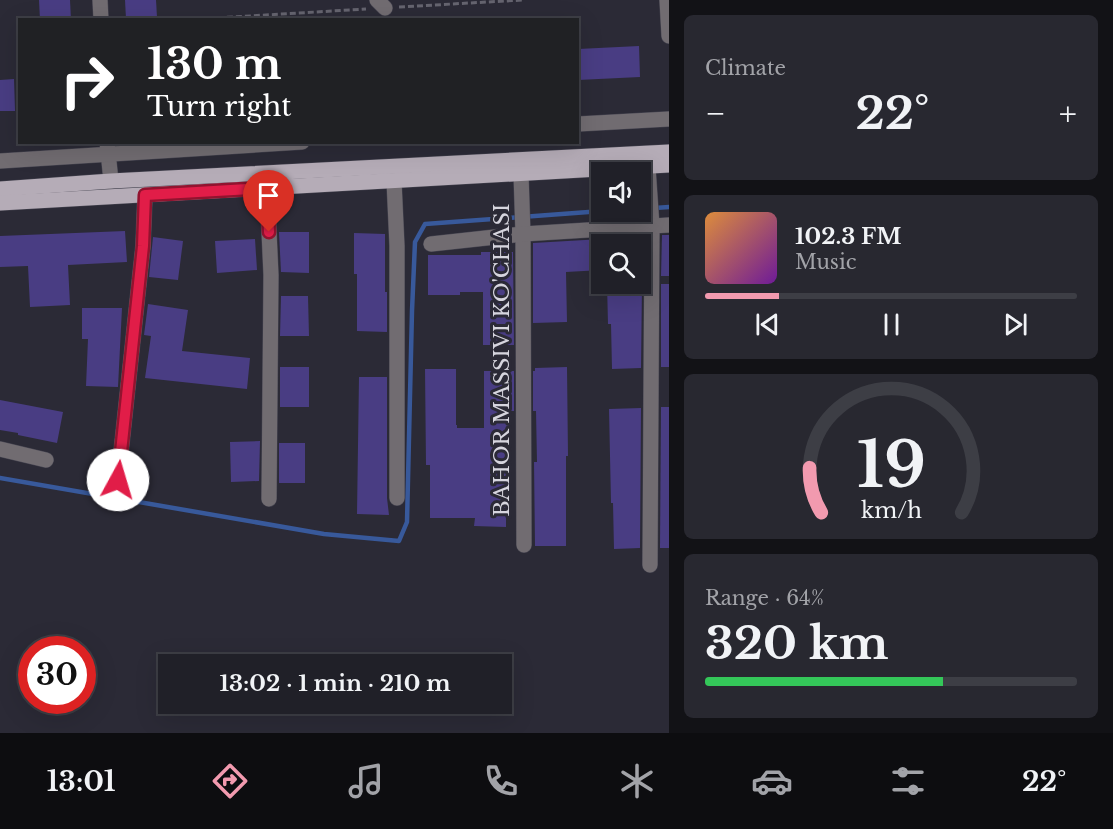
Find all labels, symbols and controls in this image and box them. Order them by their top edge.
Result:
text: 130 m [147,38,281,90]
icon: right [48,42,126,120]
text: Climate [705,56,786,80]
text: 22° [856,85,929,141]
text: Turn right [147,90,291,123]
text: − [705,93,726,134]
text: + [1059,93,1077,134]
map controls [591,162,651,294]
button: sound [591,162,651,222]
pin [243,170,294,232]
icon: arrive [252,179,285,212]
street label: BAHOR MASSIVI KO'CHASI [489,203,515,517]
text: 102.3 FM [795,223,901,250]
button: search [591,234,651,294]
text: Music [795,250,856,274]
icon: previous [751,308,784,341]
icon: pause [875,308,908,341]
icon: next [999,308,1032,341]
text: 19 [856,426,926,504]
position arrow [86,448,150,512]
text: km/h [861,498,922,525]
text: Range · 64% [705,586,824,610]
text: 320 km [705,615,889,671]
speed limit sign: 30 [18,636,96,714]
text: 13:02 · 1 min · 210 m [220,670,450,697]
icon: directions [209,760,251,802]
icon: music [345,760,387,802]
icon: phone [480,760,522,802]
icon: climate [616,760,658,802]
icon: car [751,760,793,802]
icon: filters [887,760,929,802]
text: 13:01 [47,765,116,798]
text: 22° [1022,765,1066,798]

